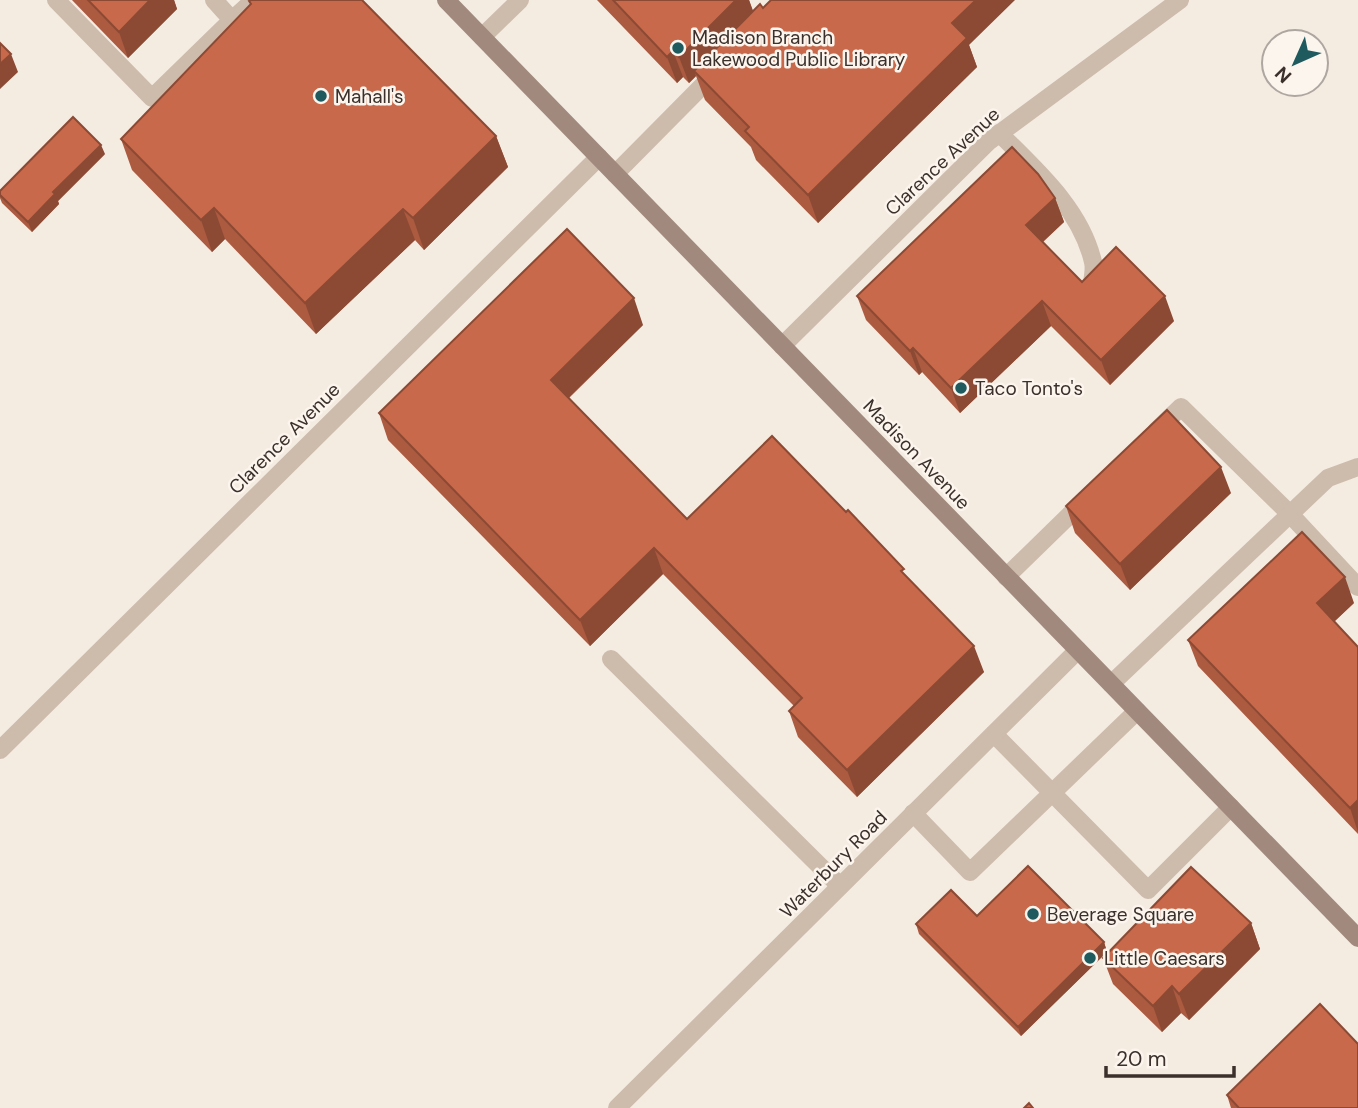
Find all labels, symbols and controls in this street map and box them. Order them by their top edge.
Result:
place label: Madison Branch Lakewood Public Library [692,25,906,72]
north arrow [1260,28,1330,98]
marker: Madison Branch Lakewood Public Library [670,40,686,56]
text: N [1270,61,1297,88]
place label: Mahall's [335,84,404,109]
marker: Mahall's [313,88,329,104]
street label: Clarence Avenue [880,102,1005,221]
place label: Taco Tonto's [975,376,1083,401]
street label: Clarence Avenue [223,377,345,499]
marker: Taco Tonto's [953,380,969,396]
street label: Madison Avenue [858,394,976,515]
street label: Waterbury Road [774,805,892,923]
place label: Beverage Square [1047,902,1194,927]
marker: Beverage Square [1025,906,1041,922]
place label: Little Caesars [1104,946,1225,971]
marker: Little Caesars [1082,950,1098,966]
scale bar [1106,1034,1234,1078]
text: 20 m [1116,1045,1167,1073]

